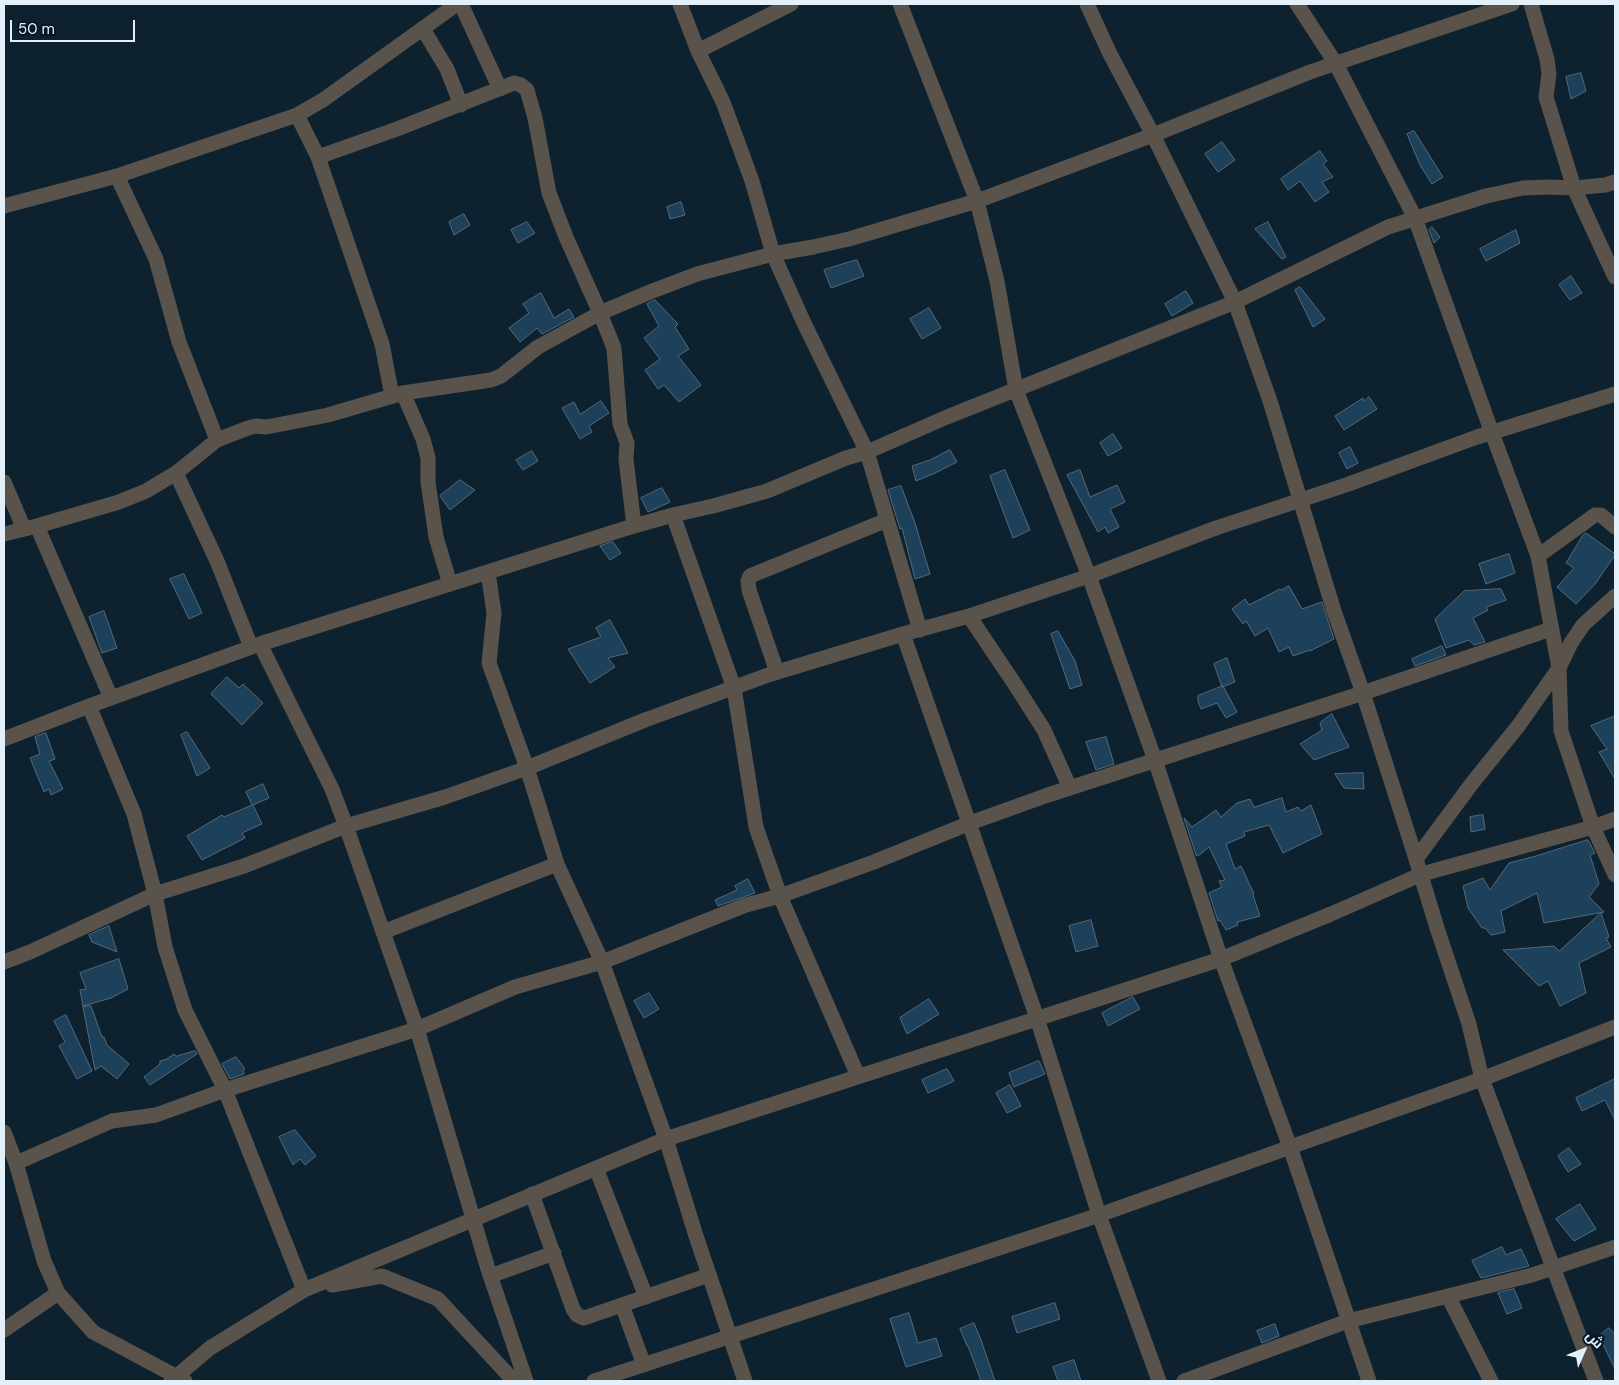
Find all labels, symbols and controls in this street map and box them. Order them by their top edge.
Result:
scale bar [12,10,138,42]
text: 50 m [18,19,55,39]
north arrow [1559,1325,1609,1375]
text: ش [1582,1327,1608,1352]

